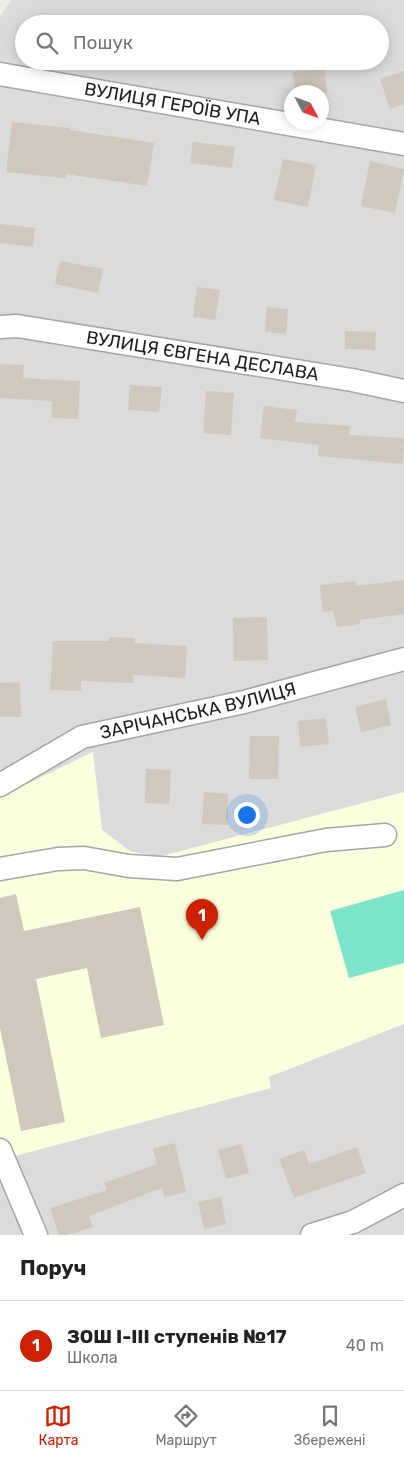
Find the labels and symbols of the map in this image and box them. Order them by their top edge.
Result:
street label: ВУЛИЦЯ ГЕРОЇВ УПА [83,78,262,130]
north arrow [284,85,329,130]
street label: ВУЛИЦЯ ЄВГЕНА ДЕСЛАВА [85,326,320,385]
street label: ЗАРІЧАНСЬКА ВУЛИЦЯ [98,677,299,744]
your location [234,802,260,828]
pin: 1 [186,899,218,940]

